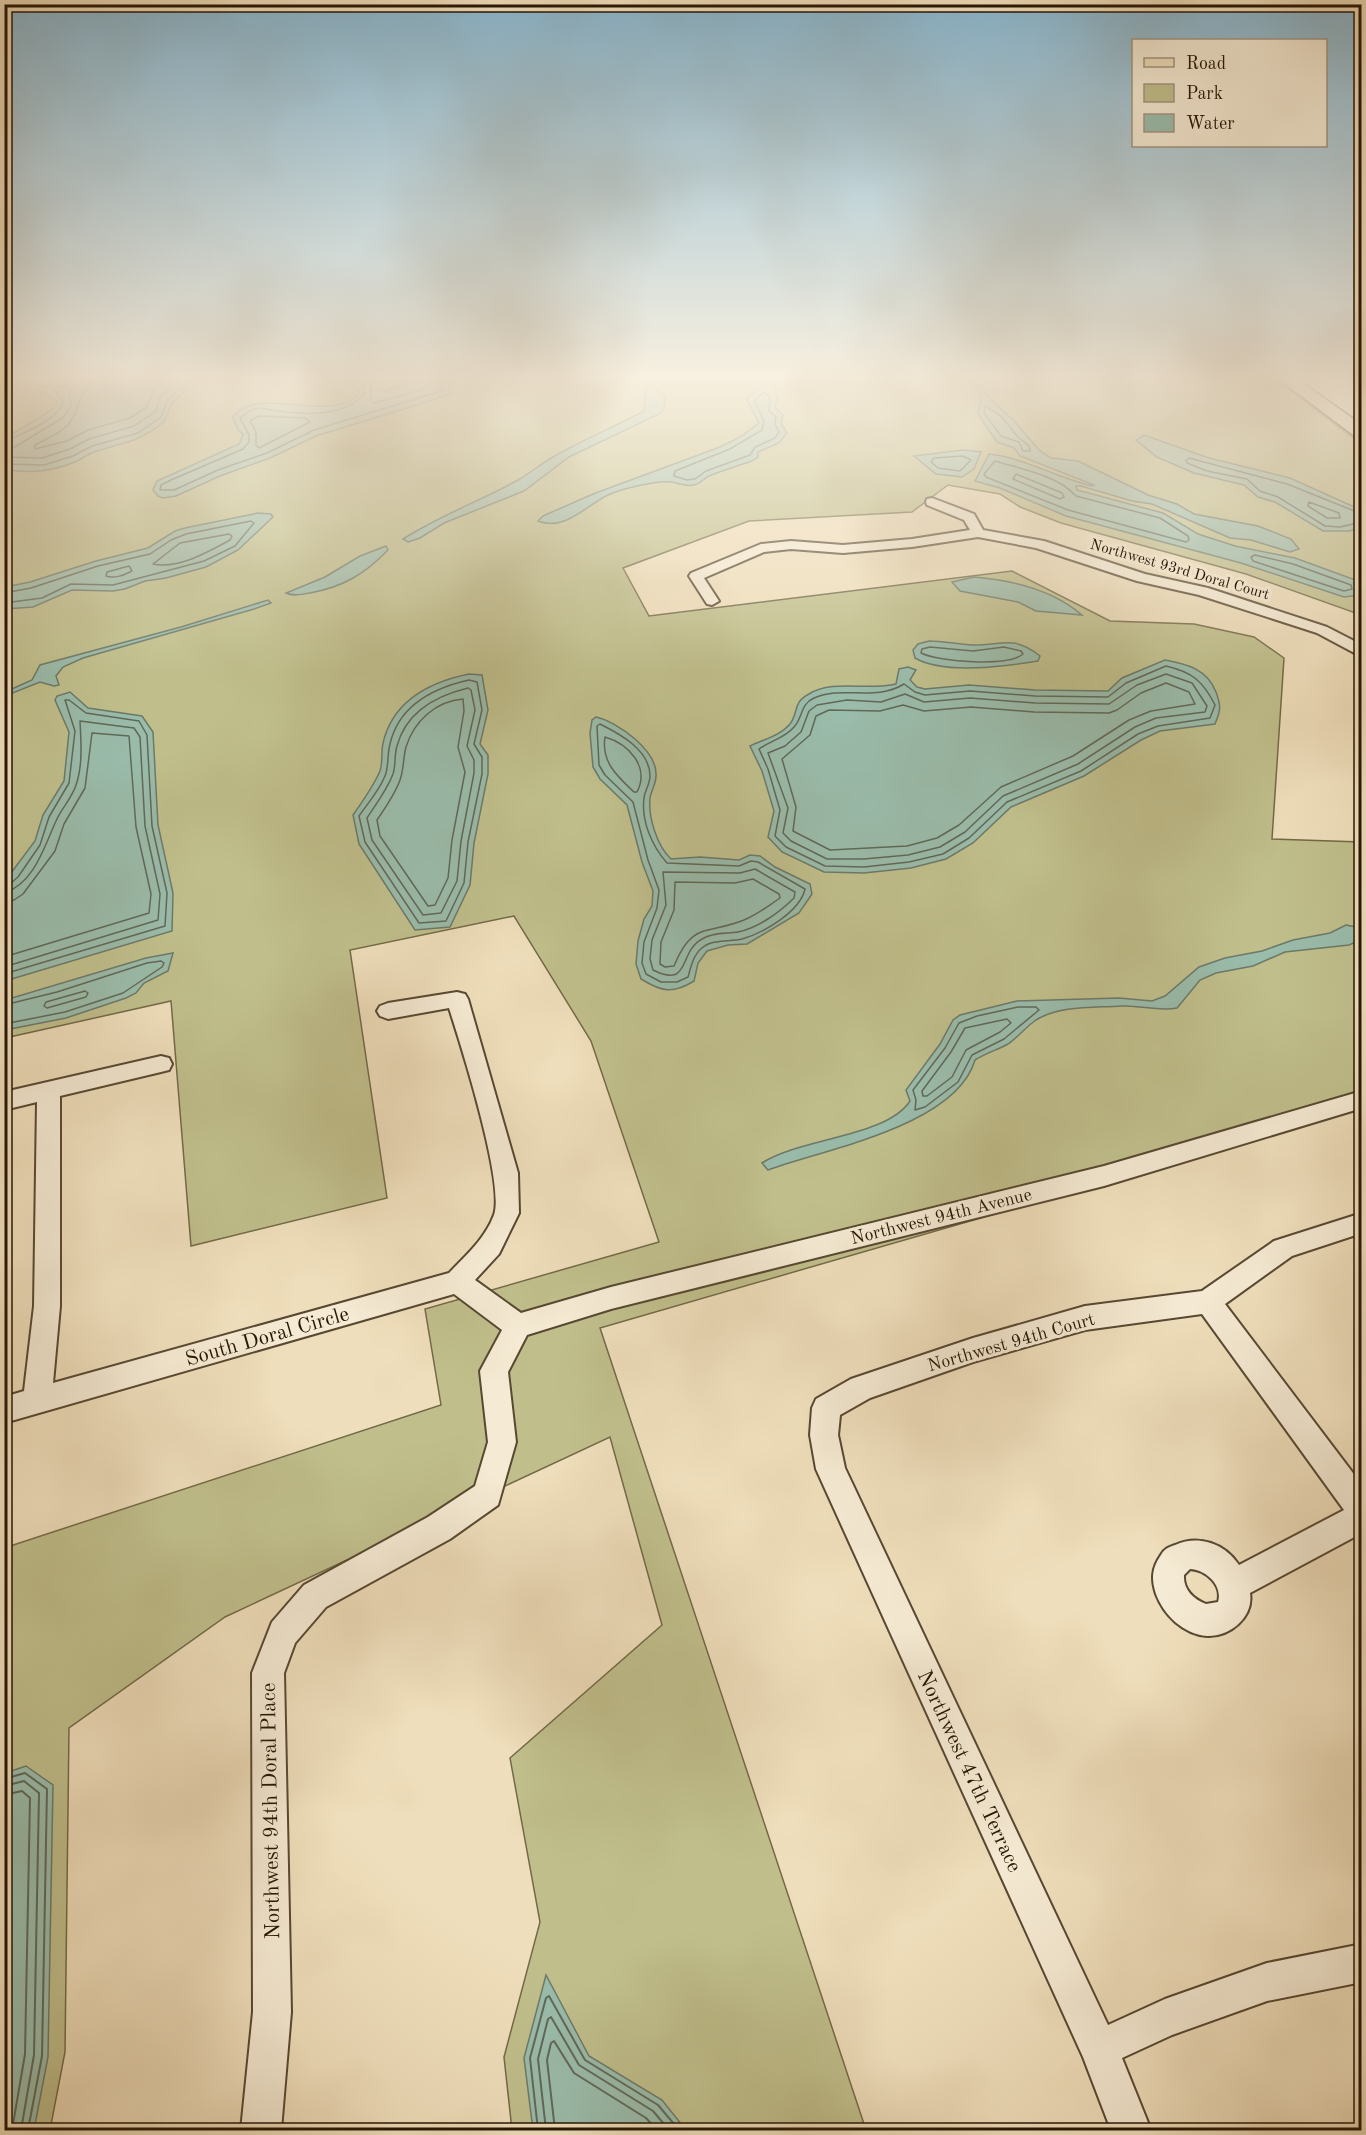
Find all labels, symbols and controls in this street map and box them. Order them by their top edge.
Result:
legend [1132,39,1327,147]
text: Road [1186,55,1226,73]
text: Park [1186,85,1223,103]
text: Water [1186,115,1235,133]
street label: Northwest 93rd Doral Court [1088,538,1271,603]
street label: Northwest 94th Avenue [849,1186,1034,1248]
street label: South Doral Circle [183,1304,352,1371]
street label: Northwest 94th Court [926,1310,1097,1375]
street label: Northwest 47th Terrace [913,1668,1025,1876]
street label: Northwest 94th Doral Place [259,1682,284,1940]

